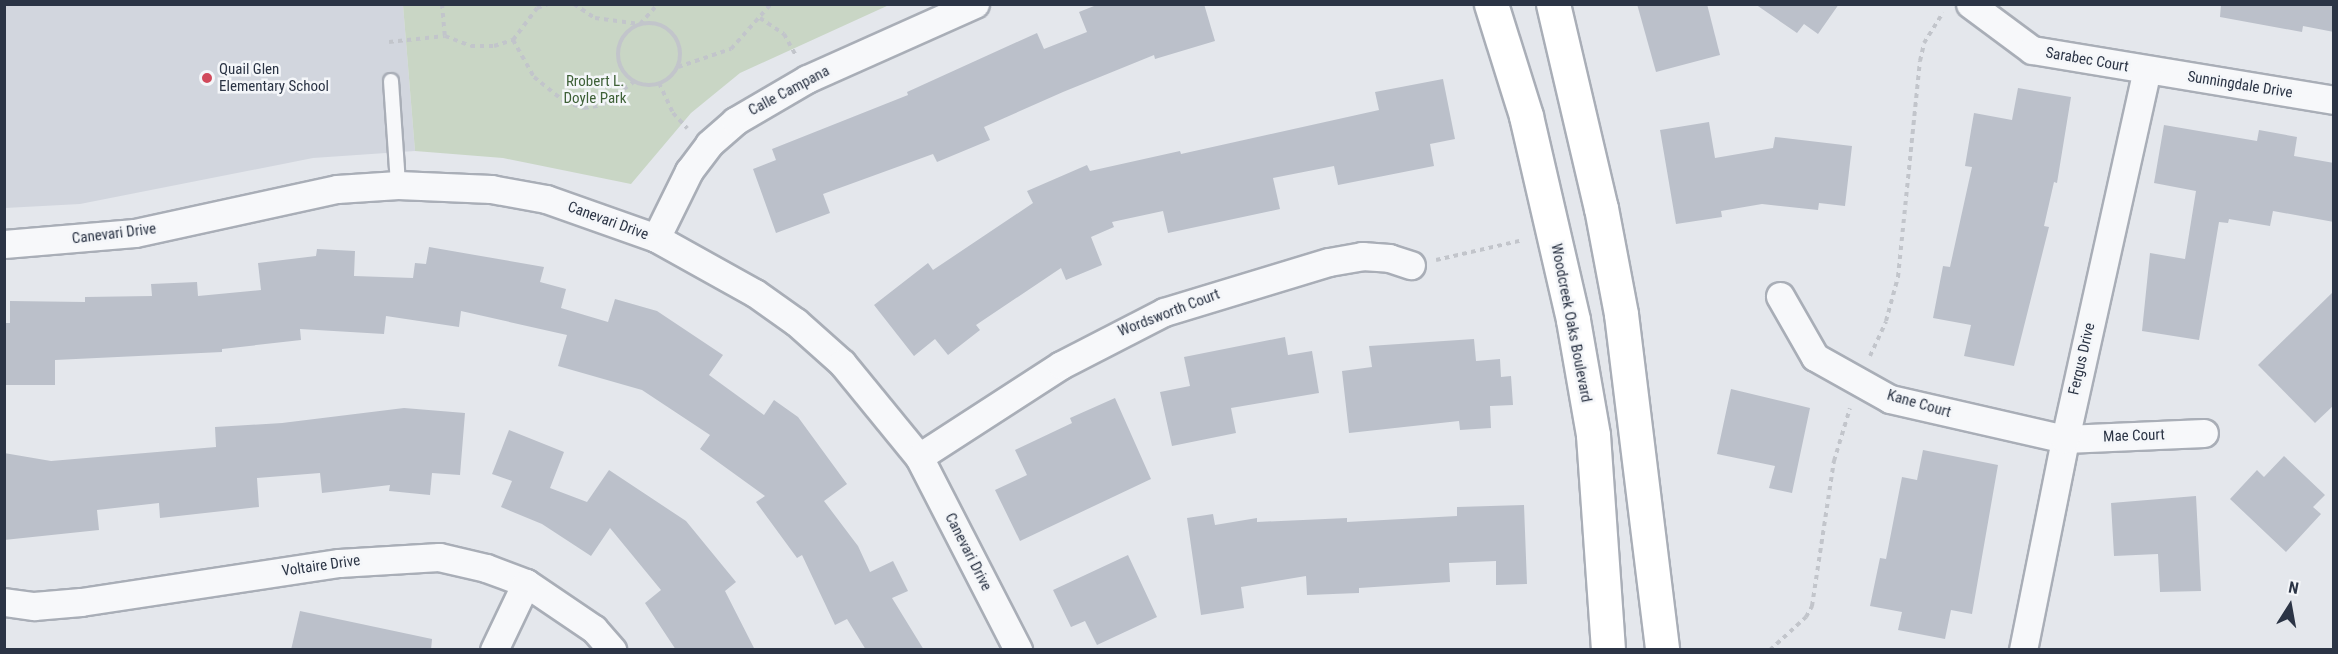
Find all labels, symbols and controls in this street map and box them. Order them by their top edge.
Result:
street label: Sarabec Court [2044,44,2130,76]
place label: Quail Glen Elementary School [219,60,329,95]
street label: Calle Campana [745,62,833,120]
street label: Sunningdale Drive [2186,68,2294,102]
marker: Quail Glen Elementary School [200,71,214,85]
park label: Rrobert L. Doyle Park [564,72,626,107]
street label: Canevari Drive [565,198,651,244]
street label: Canevari Drive [71,220,157,248]
street label: Woodcreek Oaks Boulevard [1547,242,1595,404]
street label: Wordsworth Court [1116,285,1222,341]
street label: Fergus Drive [2065,321,2099,397]
street label: Kane Court [1885,386,1953,422]
street label: Mae Court [2103,426,2165,446]
street label: Canevari Drive [941,510,995,594]
street label: Voltaire Drive [281,552,361,580]
north arrow [2260,576,2320,636]
text: N [2287,578,2300,598]

